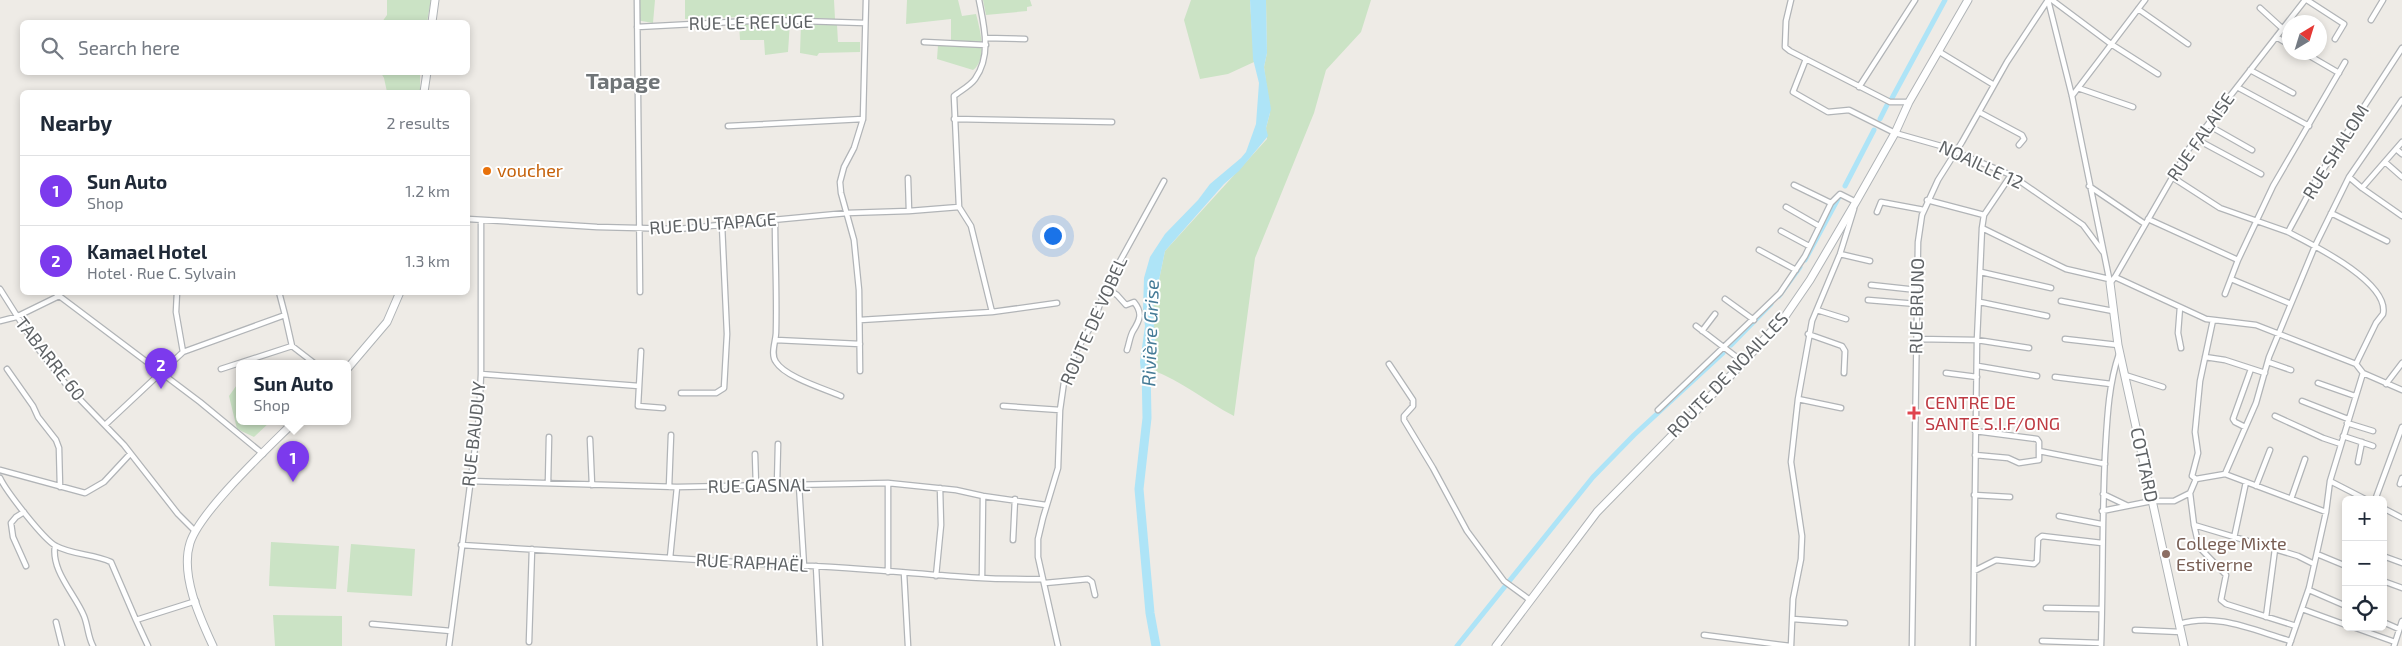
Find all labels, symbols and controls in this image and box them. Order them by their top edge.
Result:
street label: RUE LE REFUGE [688,10,814,34]
north arrow [2282,15,2327,60]
search box [20,20,470,75]
icon: search [38,34,66,62]
text: Search here [78,36,180,59]
district label: Tapage [586,67,660,93]
street label: RUE FALAISE [2162,88,2239,185]
street label: RUE SHALOM [2297,100,2373,203]
text: Nearby [40,110,112,135]
text: 2 results [387,113,450,132]
street label: NOAILLE 12 [1936,135,2027,193]
place label: voucher [497,159,563,181]
marker: voucher [481,165,493,177]
text: Sun Auto [87,170,167,193]
text: 1 [53,181,59,200]
text: 1.2 km [405,181,450,200]
text: Shop [87,193,124,212]
street label: RUE DU TAPAGE [648,208,777,238]
your location [1040,223,1066,249]
text: Kamael Hotel [87,240,207,263]
text: 2 [51,251,61,270]
text: 1.3 km [405,251,450,270]
street label: ROUTE DE VOBEL [1055,253,1131,388]
street label: RUE BRUNO [1904,258,1928,354]
text: Hotel · Rue C. Sylvain [87,263,236,282]
water label: Rivière Grise [1136,279,1163,387]
street label: ROUTE DE NOAILLES [1662,307,1792,441]
street label: TABARRE 60 [11,312,90,405]
pin: 2 [145,348,177,389]
popup [236,360,351,425]
text: Sun Auto [253,372,334,395]
street label: RUE BAUDUY [457,379,490,488]
place label: CENTRE DE SANTE S.I.F/ONG [1925,391,2060,434]
text: Shop [253,395,290,414]
marker: CENTRE DE SANTE S.I.F/ONG [1907,406,1921,420]
street label: COTTARD [2126,425,2164,504]
pin: 1 [277,441,309,482]
street label: RUE GASNAL [707,473,811,497]
map controls [2342,496,2387,631]
button: + [2342,496,2387,541]
place label: College Mixte Estiverne [2176,532,2287,575]
button: − [2342,541,2387,586]
street label: RUE RAPHAËL [695,548,809,576]
marker: College Mixte Estiverne [2160,548,2172,560]
button: locate [2342,586,2387,631]

